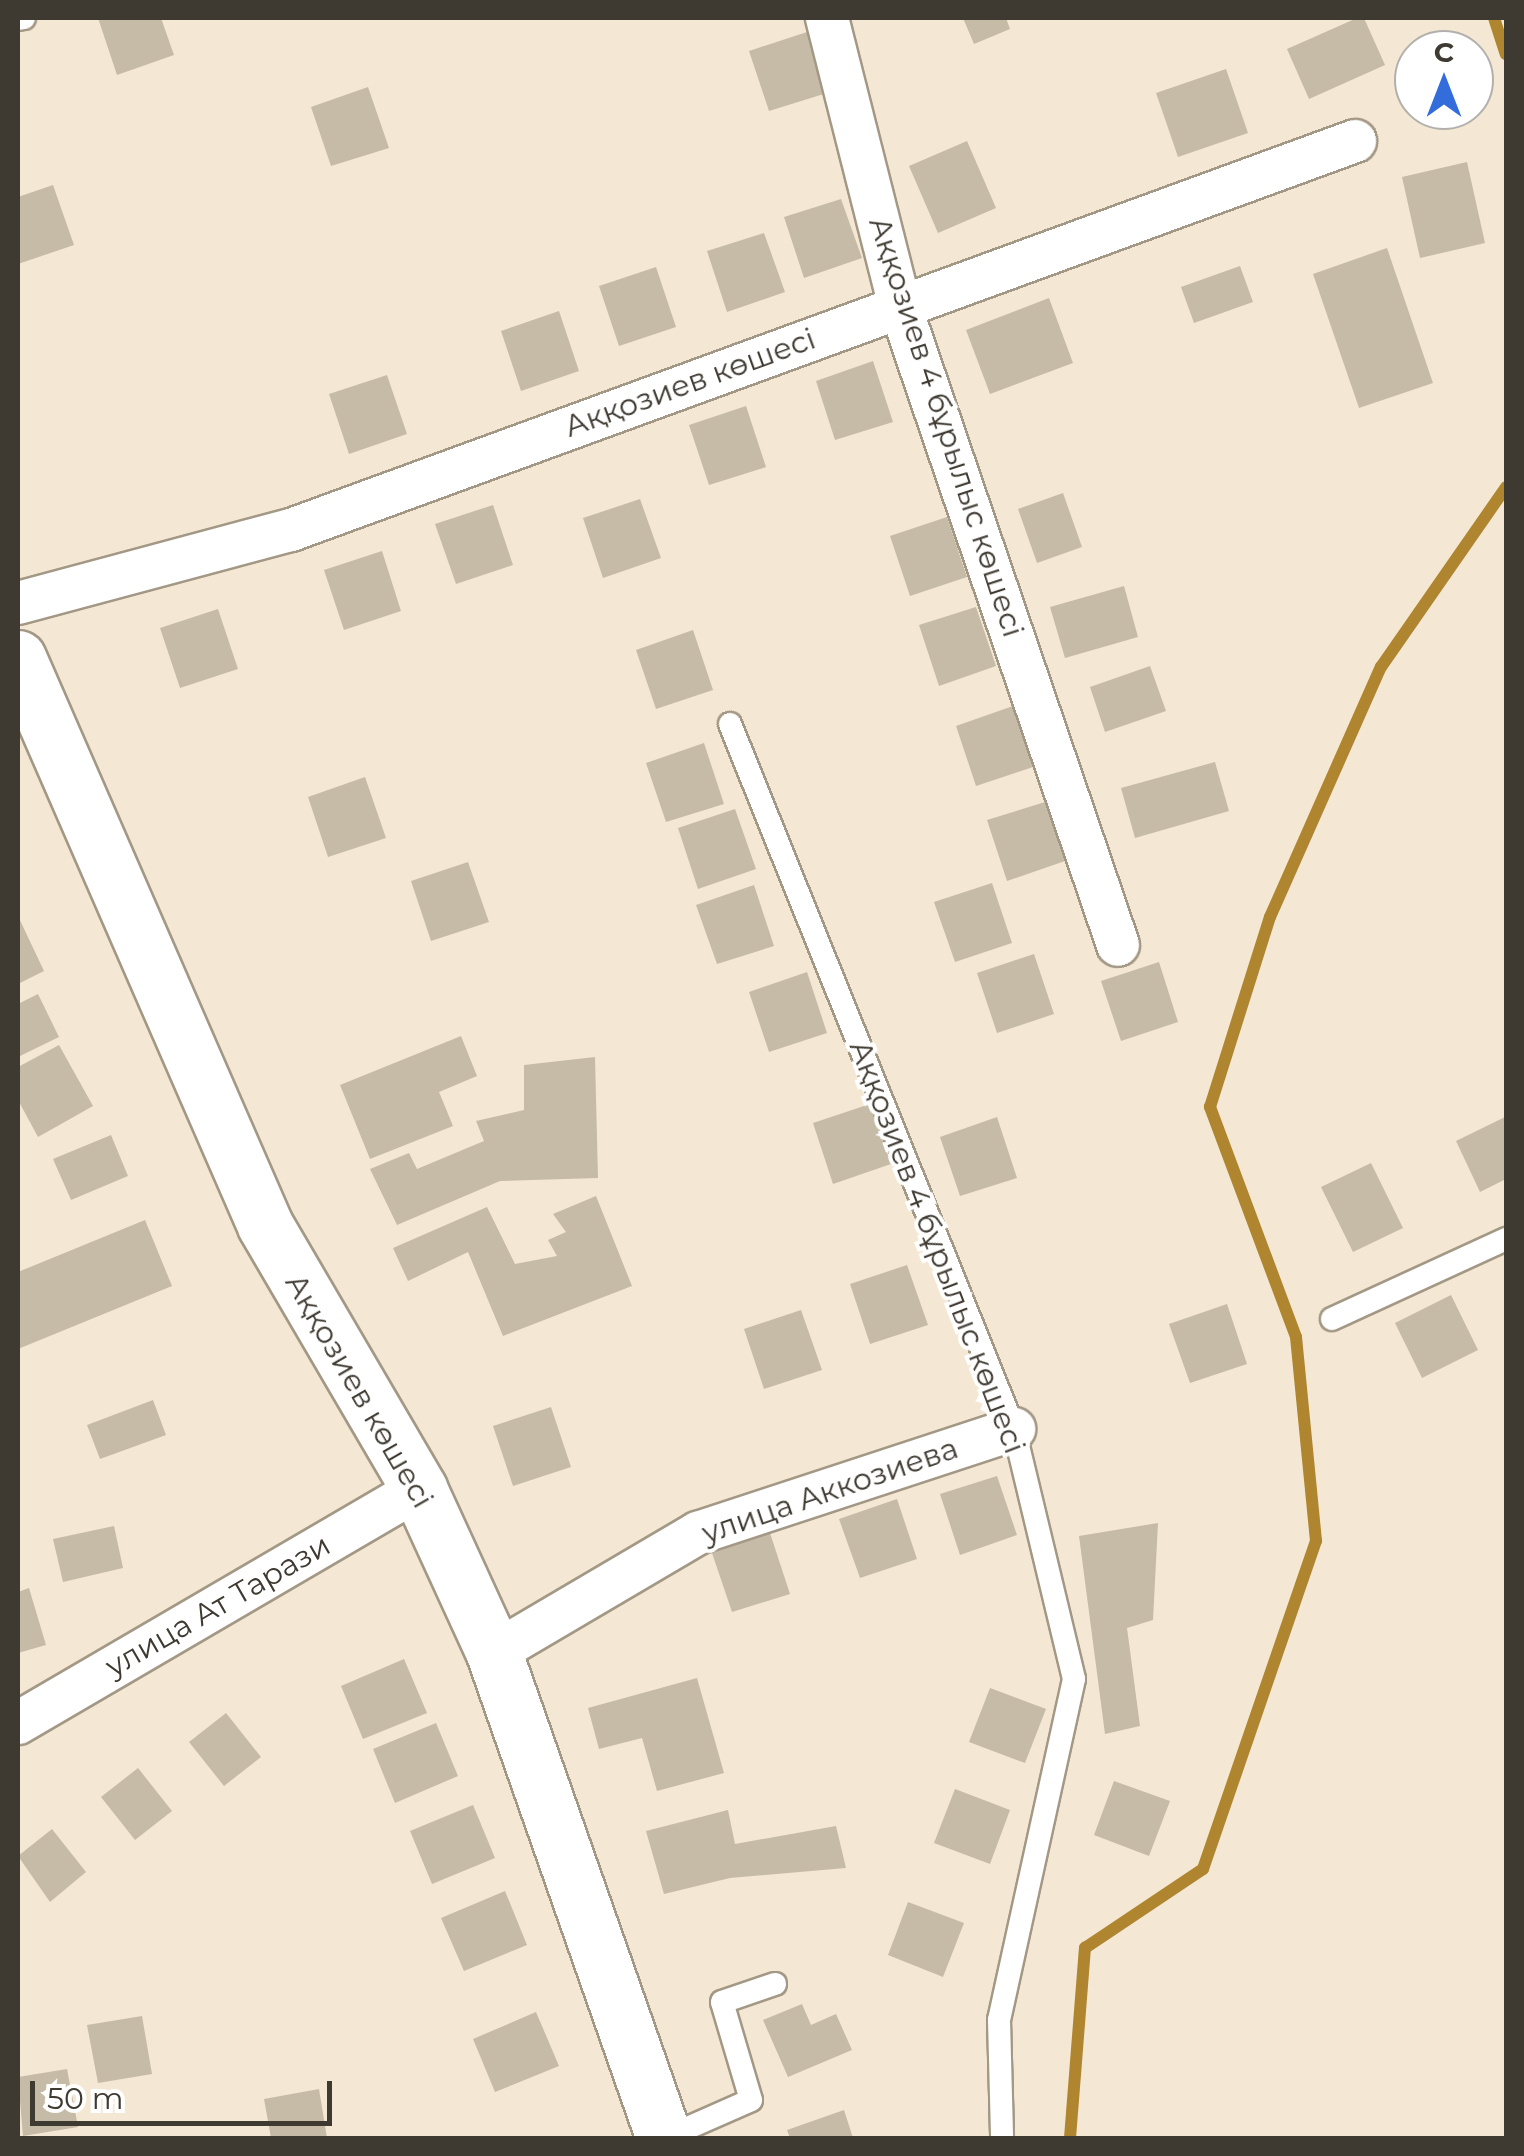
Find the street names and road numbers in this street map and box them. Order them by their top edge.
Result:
street label: Аққозиев 4 бұрылыс көшесі [861,212,1031,642]
street label: Аққозиев көшесі [560,321,820,445]
street label: Аққозиев 4 бұрылыс көшесі [841,1035,1033,1459]
street label: Аққозиев көшесі [277,1267,441,1515]
street label: улица Аккозиева [697,1430,963,1552]
street label: улица Ат Тарази [99,1527,337,1685]

